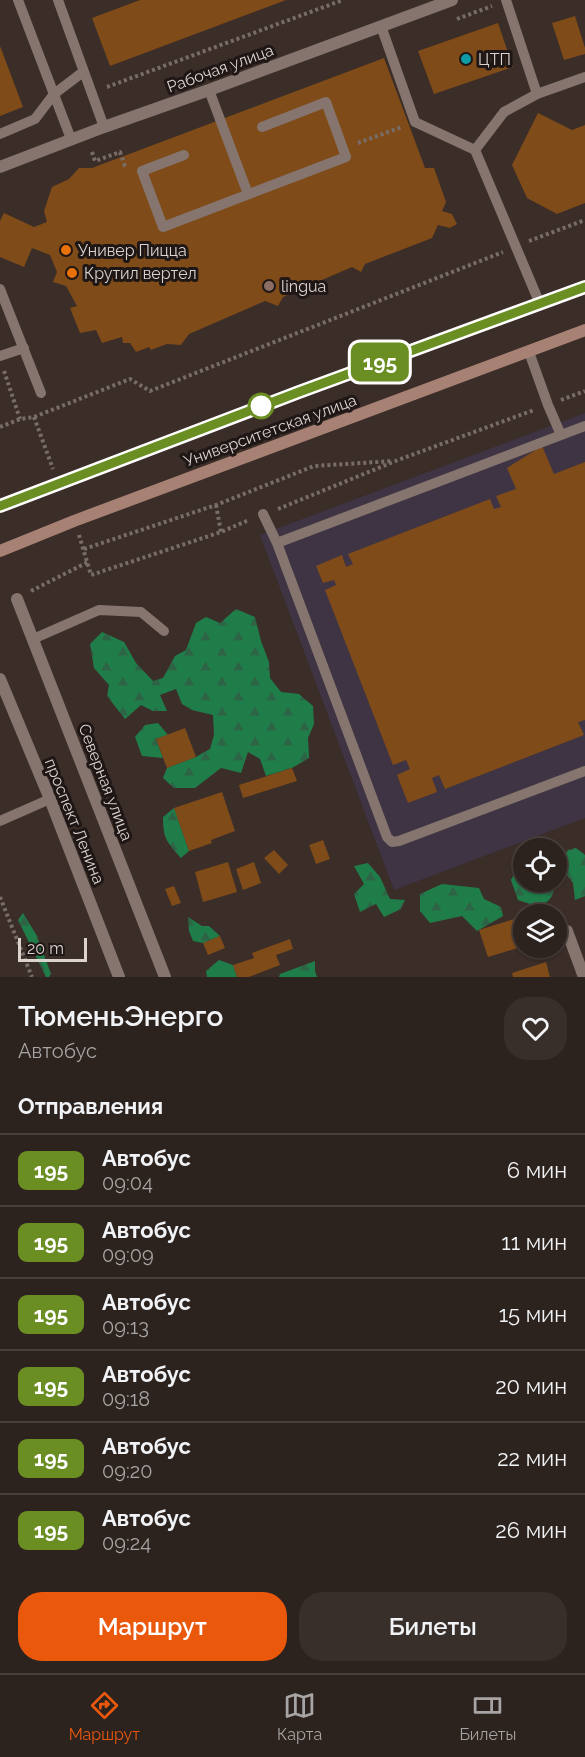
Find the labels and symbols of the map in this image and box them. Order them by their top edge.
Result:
street label: Рабочая улица [164,40,276,97]
place label: ЦТП [478,50,511,69]
marker: ЦТП [459,52,473,66]
place label: Универ Пицца [78,241,187,260]
marker: Универ Пицца [59,243,73,257]
place label: Крутил вертел [84,264,197,283]
marker: Крутил вертел [65,266,79,280]
place label: lingua [281,277,326,296]
marker: lingua [262,279,276,293]
line badge: 195 [346,342,415,382]
street label: Университетская улица [181,390,359,471]
unlabelled marker [248,393,274,419]
street label: Северная улица [75,721,137,843]
street label: проспект Ленина [41,756,108,887]
scale bar [18,935,87,962]

